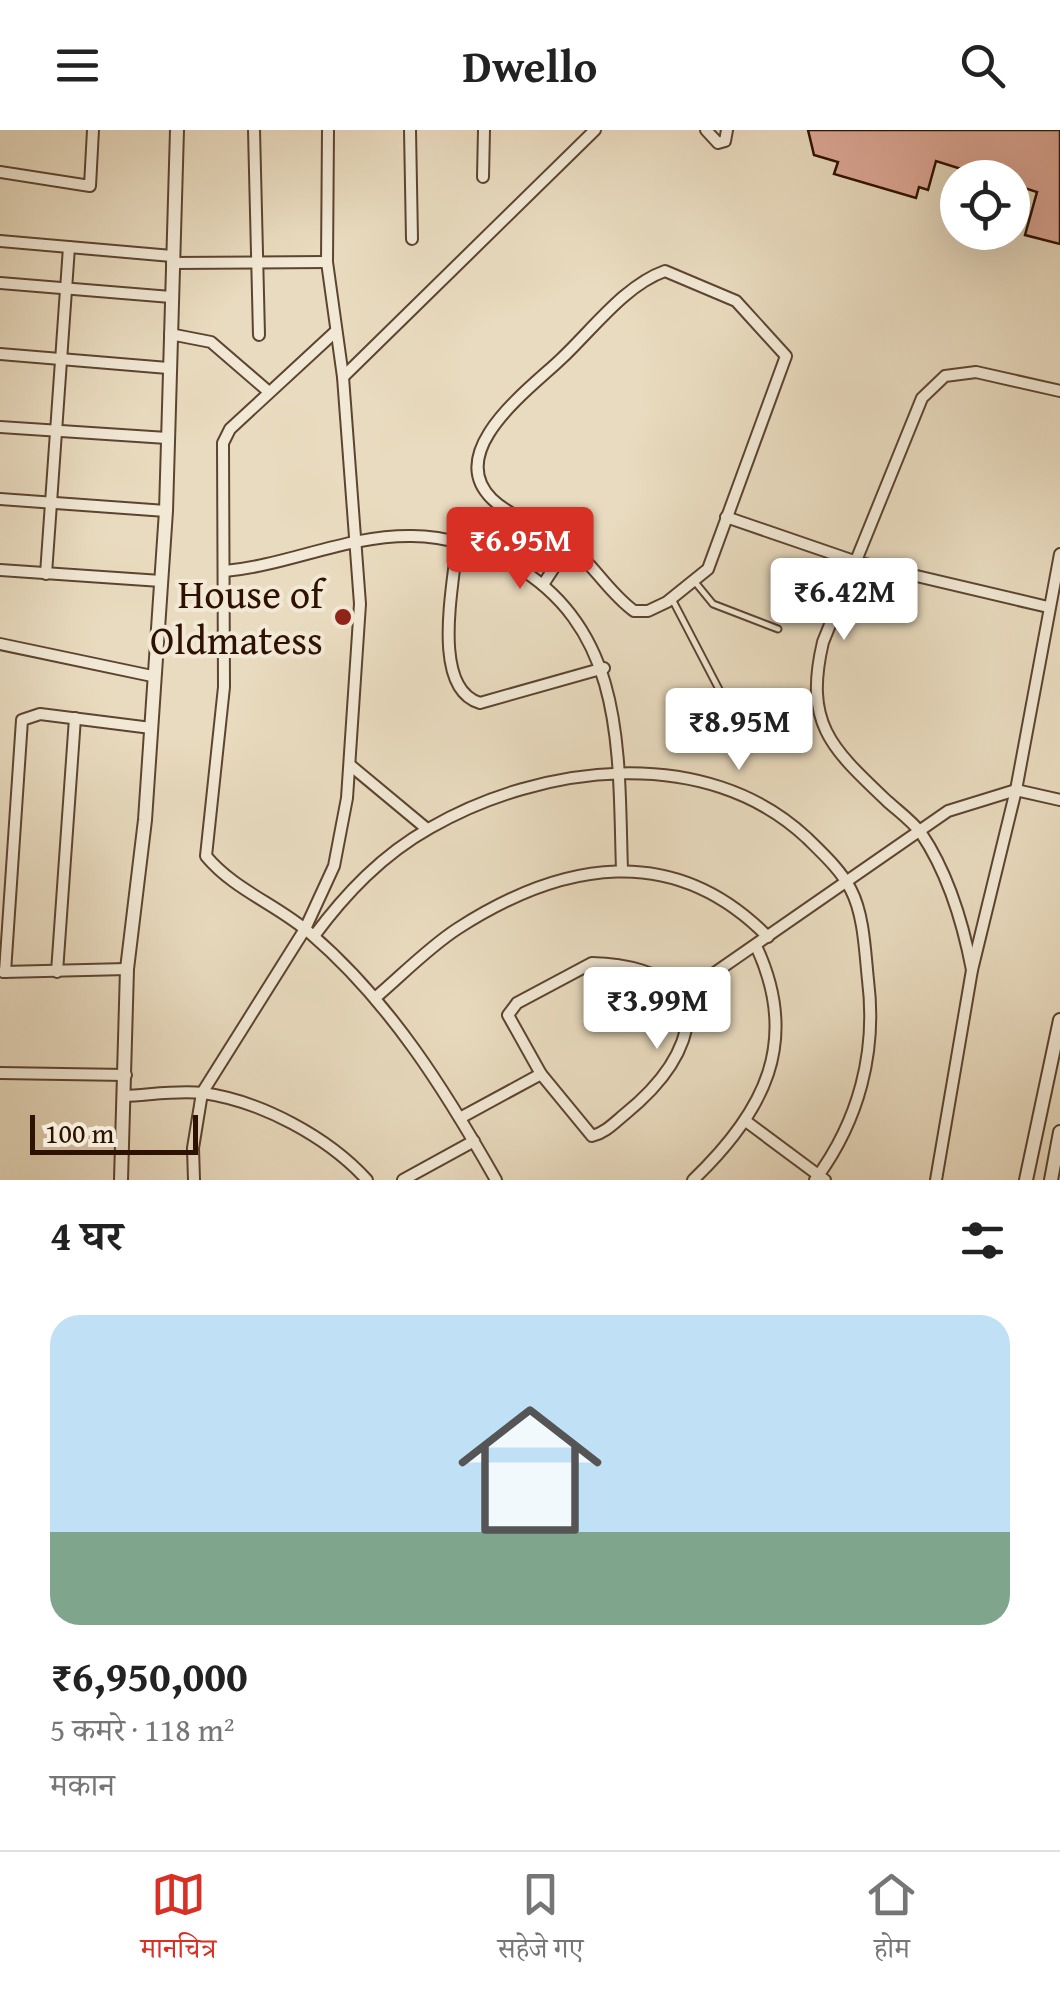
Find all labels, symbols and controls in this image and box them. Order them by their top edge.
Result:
text: Dwello [463,33,597,98]
icon: menu [50,38,105,93]
icon: search [955,38,1010,93]
map controls [940,160,1030,250]
button: locate [940,160,1030,250]
pin: ₹6.95M [439,507,601,592]
text: ₹6.95M [469,516,571,563]
pin: ₹6.42M [763,558,925,643]
place label: House of Oldmatess [150,564,327,669]
text: ₹6.42M [793,567,895,614]
marker: House of Oldmatess [332,606,354,628]
pin: ₹8.95M [658,688,820,773]
text: ₹8.95M [688,697,790,744]
pin: ₹3.99M [576,967,738,1052]
text: ₹3.99M [606,976,708,1023]
scale bar [30,1110,198,1154]
text: 100 m [45,1112,114,1153]
text: 4 घर [50,1204,123,1265]
icon: filters [955,1213,1010,1268]
icon: home [440,1380,620,1560]
text: ₹6,950,000 [50,1645,248,1706]
text: 5 कमरे · 118 m² [50,1706,235,1753]
text: मकान [50,1761,115,1808]
tab: मानचित्र [141,1867,216,1976]
tab: सहेजे गए [498,1867,583,1976]
tab: होम [864,1867,919,1976]

